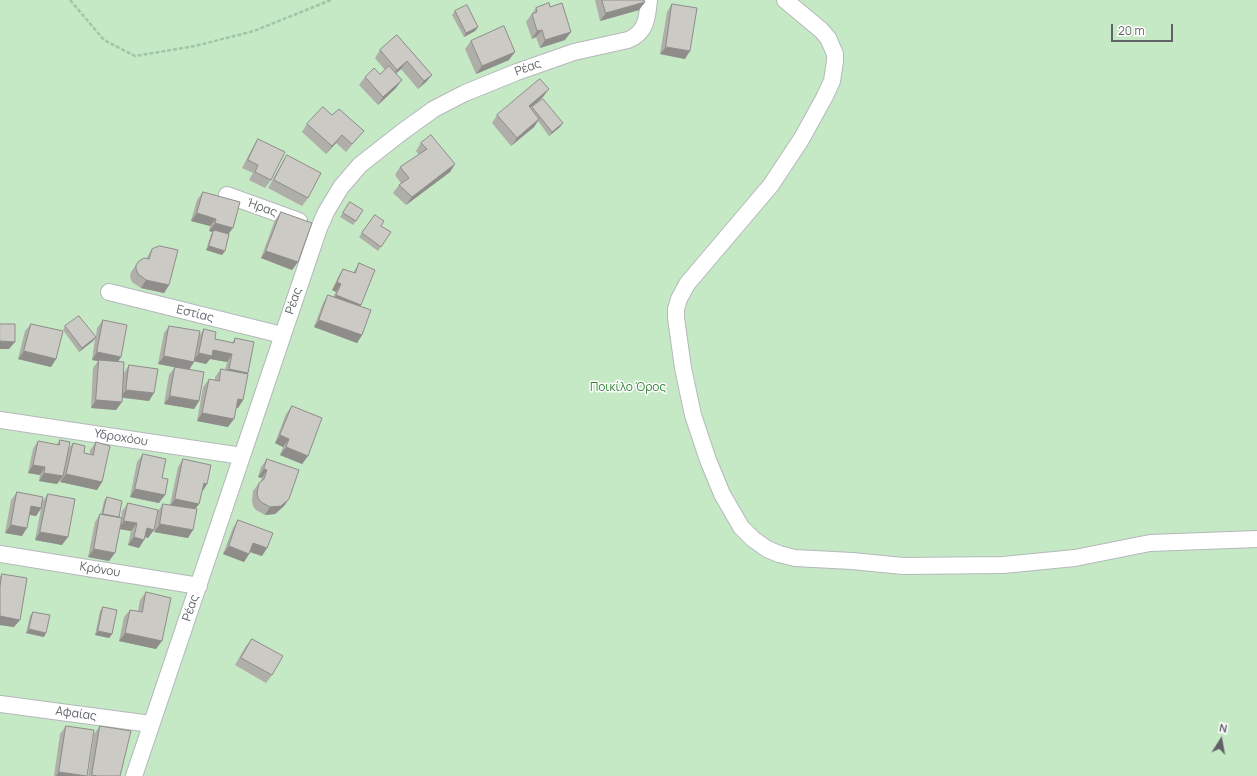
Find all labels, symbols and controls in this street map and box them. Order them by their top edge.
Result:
scale bar [1113,16,1175,42]
text: 20 m [1118,22,1145,39]
street label: Ρέας [513,57,543,79]
street label: Ήρας [245,196,279,220]
street label: Ρέας [283,286,305,316]
street label: Εστίας [175,302,215,326]
park label: Ποικίλο Όρος [590,381,666,395]
street label: Υδροχόου [93,427,149,449]
street label: Κρόνου [79,560,121,580]
street label: Ρέας [180,593,202,623]
street label: Αφαίας [54,704,98,724]
north arrow [1201,720,1241,760]
text: N [1218,720,1229,736]

